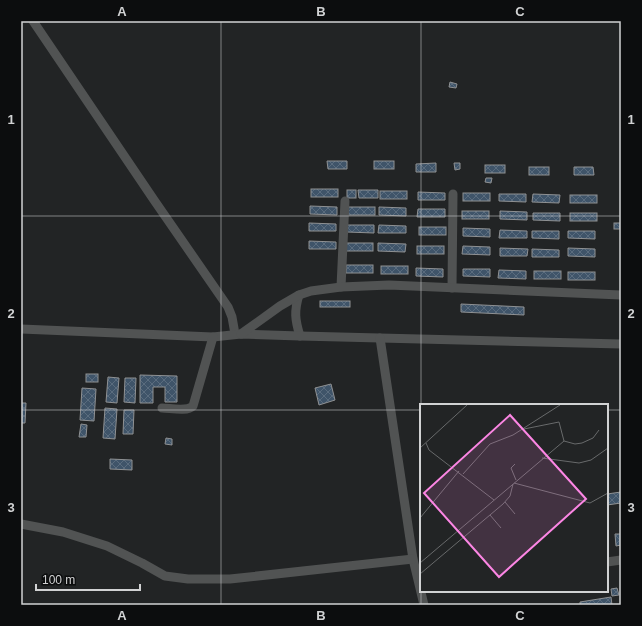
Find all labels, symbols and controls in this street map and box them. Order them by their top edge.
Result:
text: A [117,4,127,19]
text: B [316,4,326,19]
text: C [515,4,525,19]
text: 1 [7,112,15,127]
text: 1 [627,112,635,127]
text: 2 [7,306,15,321]
text: 2 [627,306,635,321]
inset map [420,404,608,592]
text: 3 [7,500,15,515]
text: 3 [627,500,635,515]
scale bar [36,566,140,592]
text: 100 m [42,573,75,587]
text: A [117,608,127,623]
text: B [316,608,326,623]
text: C [515,608,525,623]

